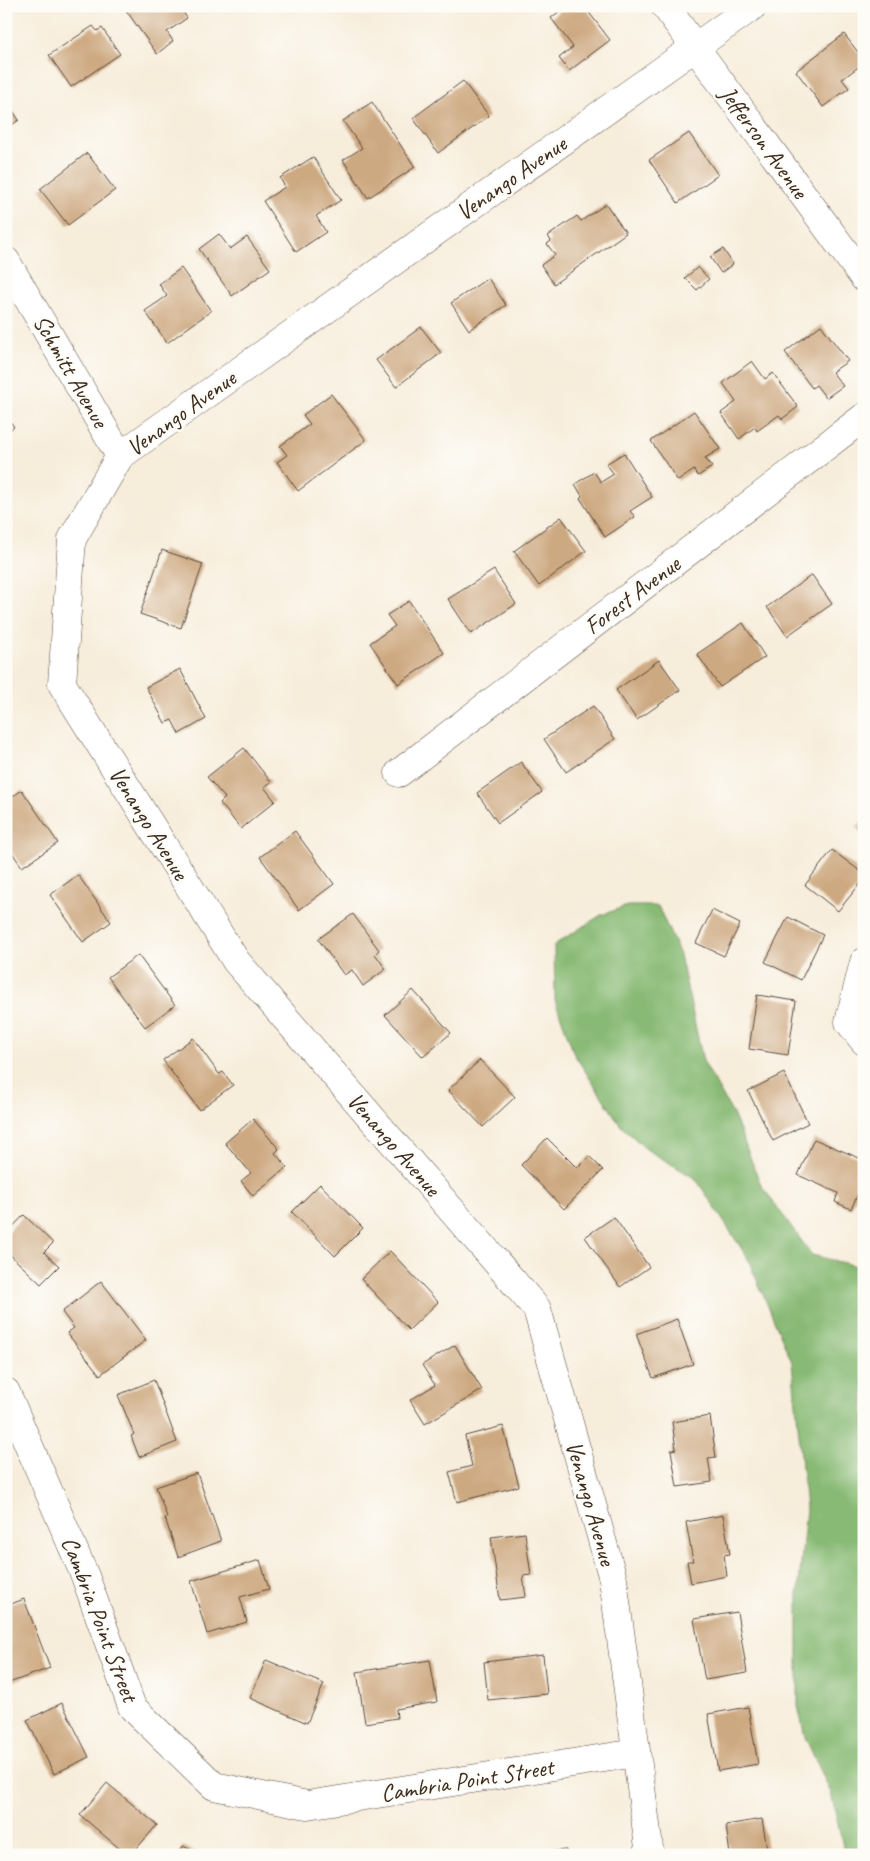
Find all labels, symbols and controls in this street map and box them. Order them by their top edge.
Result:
street label: Jefferson Avenue [713,79,816,206]
street label: Venango Avenue [450,128,574,227]
street label: Schmitt Avenue [27,309,116,435]
street label: Venango Avenue [120,362,243,463]
street label: Forest Avenue [578,548,688,641]
street label: Venango Avenue [102,761,197,887]
street label: Venango Avenue [341,1086,449,1204]
street label: Venango Avenue [559,1437,624,1571]
street label: Cambria Point Street [55,1532,146,1708]
street label: Cambria Point Street [379,1751,557,1808]

